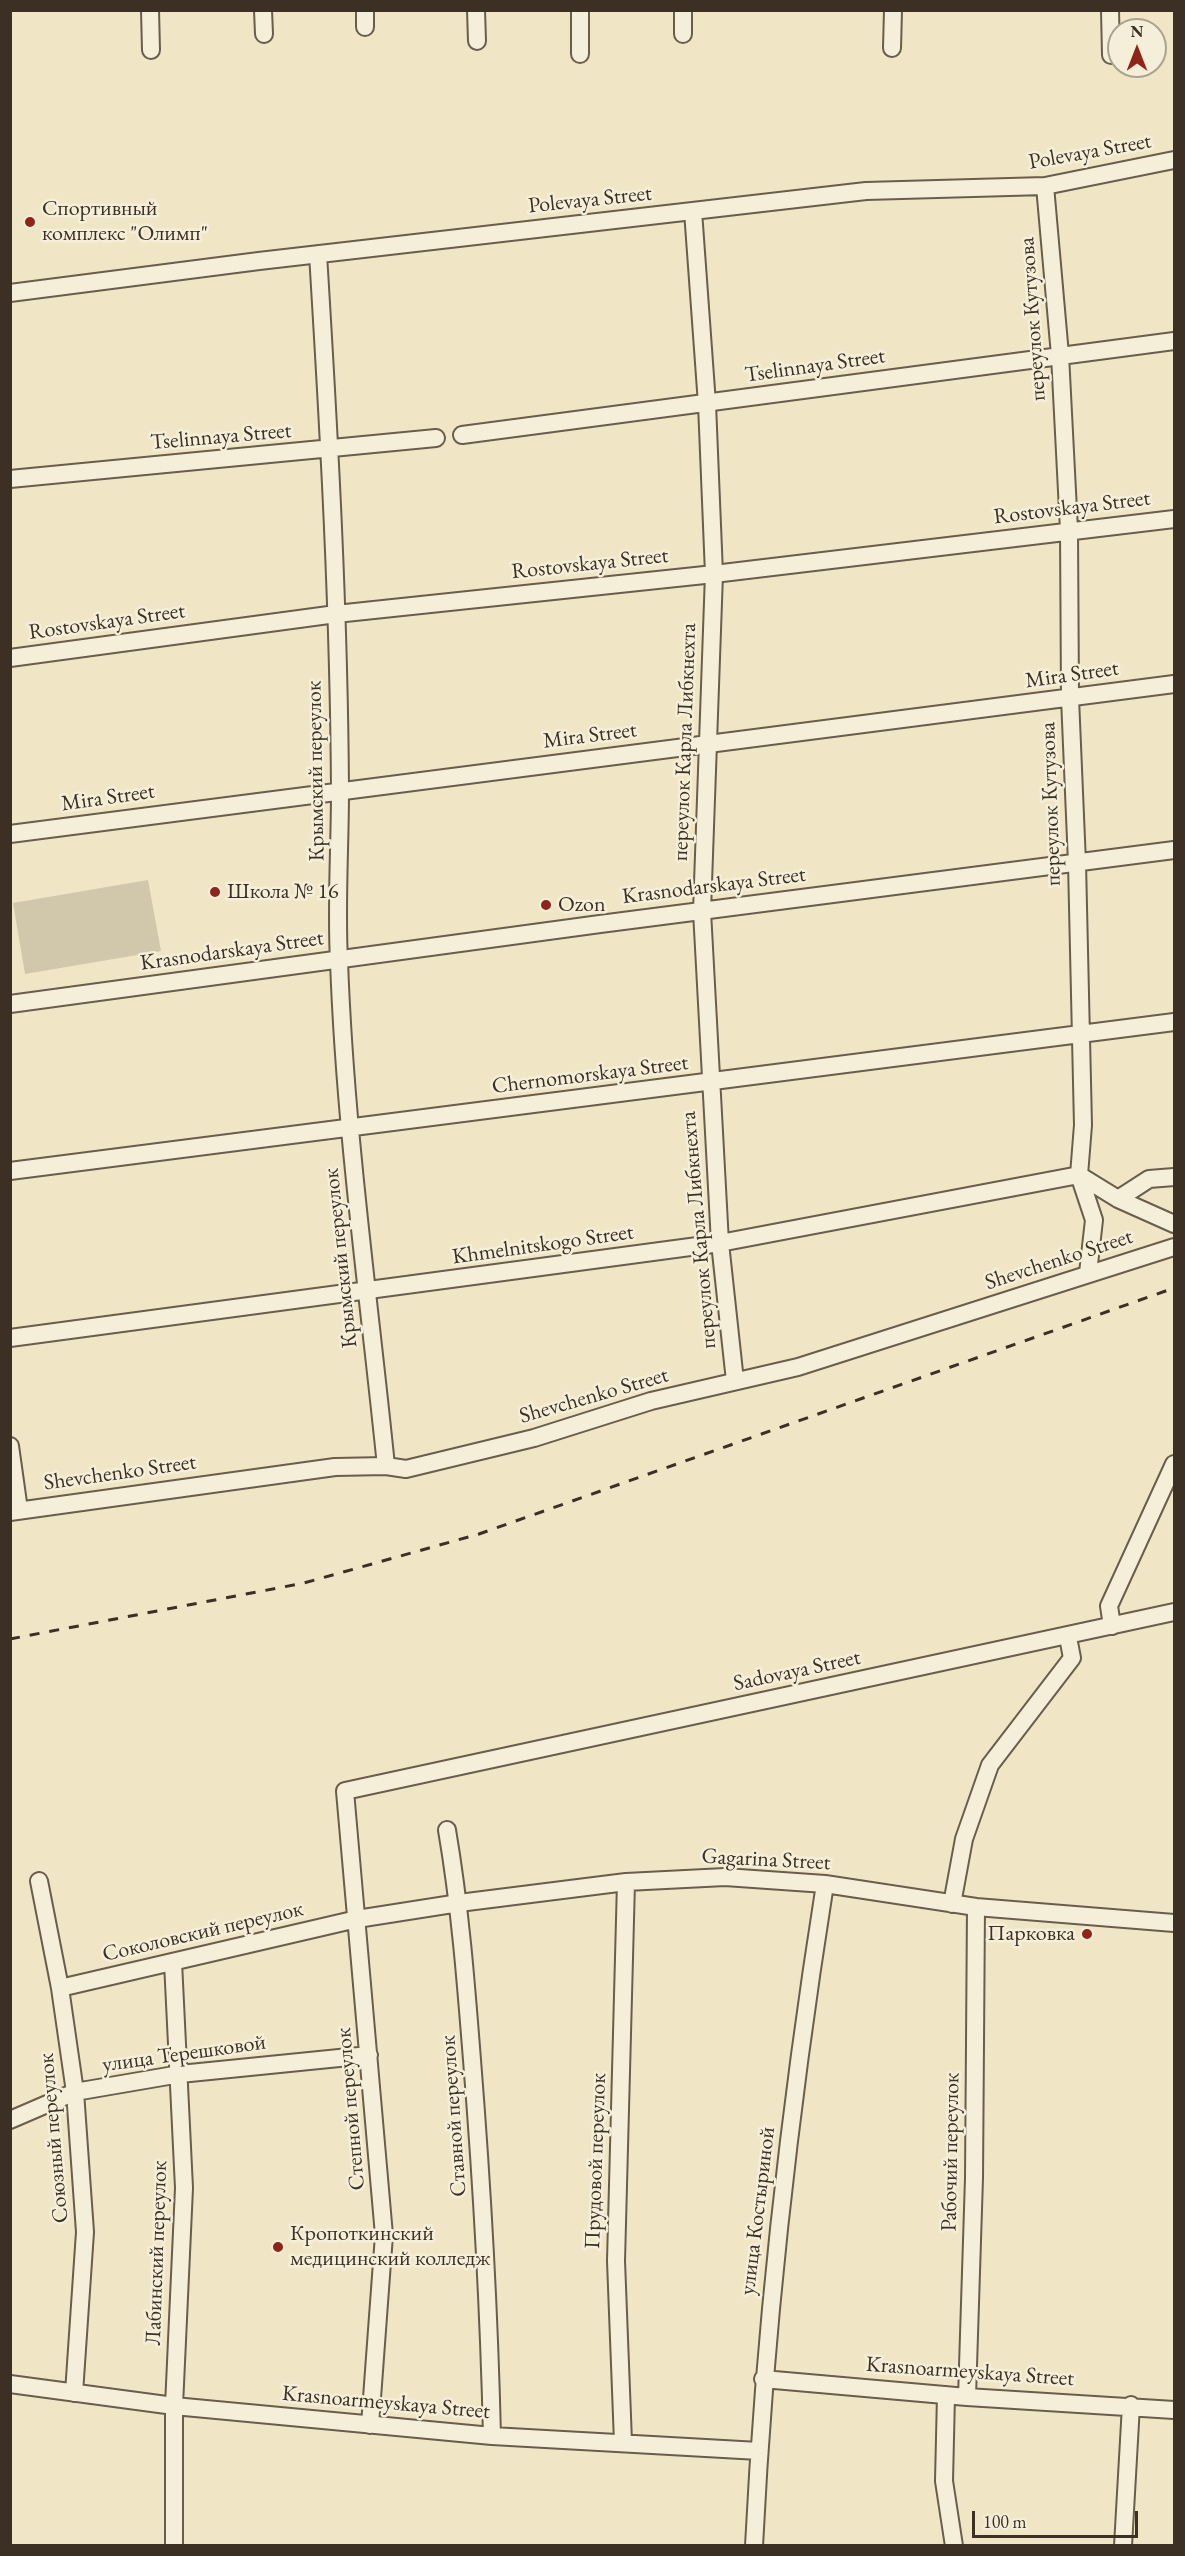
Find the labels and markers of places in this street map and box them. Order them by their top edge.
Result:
place label: Спортивный комплекс "Олимп" [42,196,208,248]
marker: Спортивный комплекс "Олимп" [23,215,37,229]
place label: Школа № 16 [227,879,339,905]
marker: Школа № 16 [208,885,222,899]
place label: Ozon [558,892,606,918]
marker: Ozon [539,898,553,912]
place label: Парковка [987,1921,1075,1947]
marker: Парковка [1080,1927,1094,1941]
place label: Кропоткинский медицинский колледж [290,2221,491,2272]
marker: Кропоткинский медицинский колледж [271,2240,285,2254]

